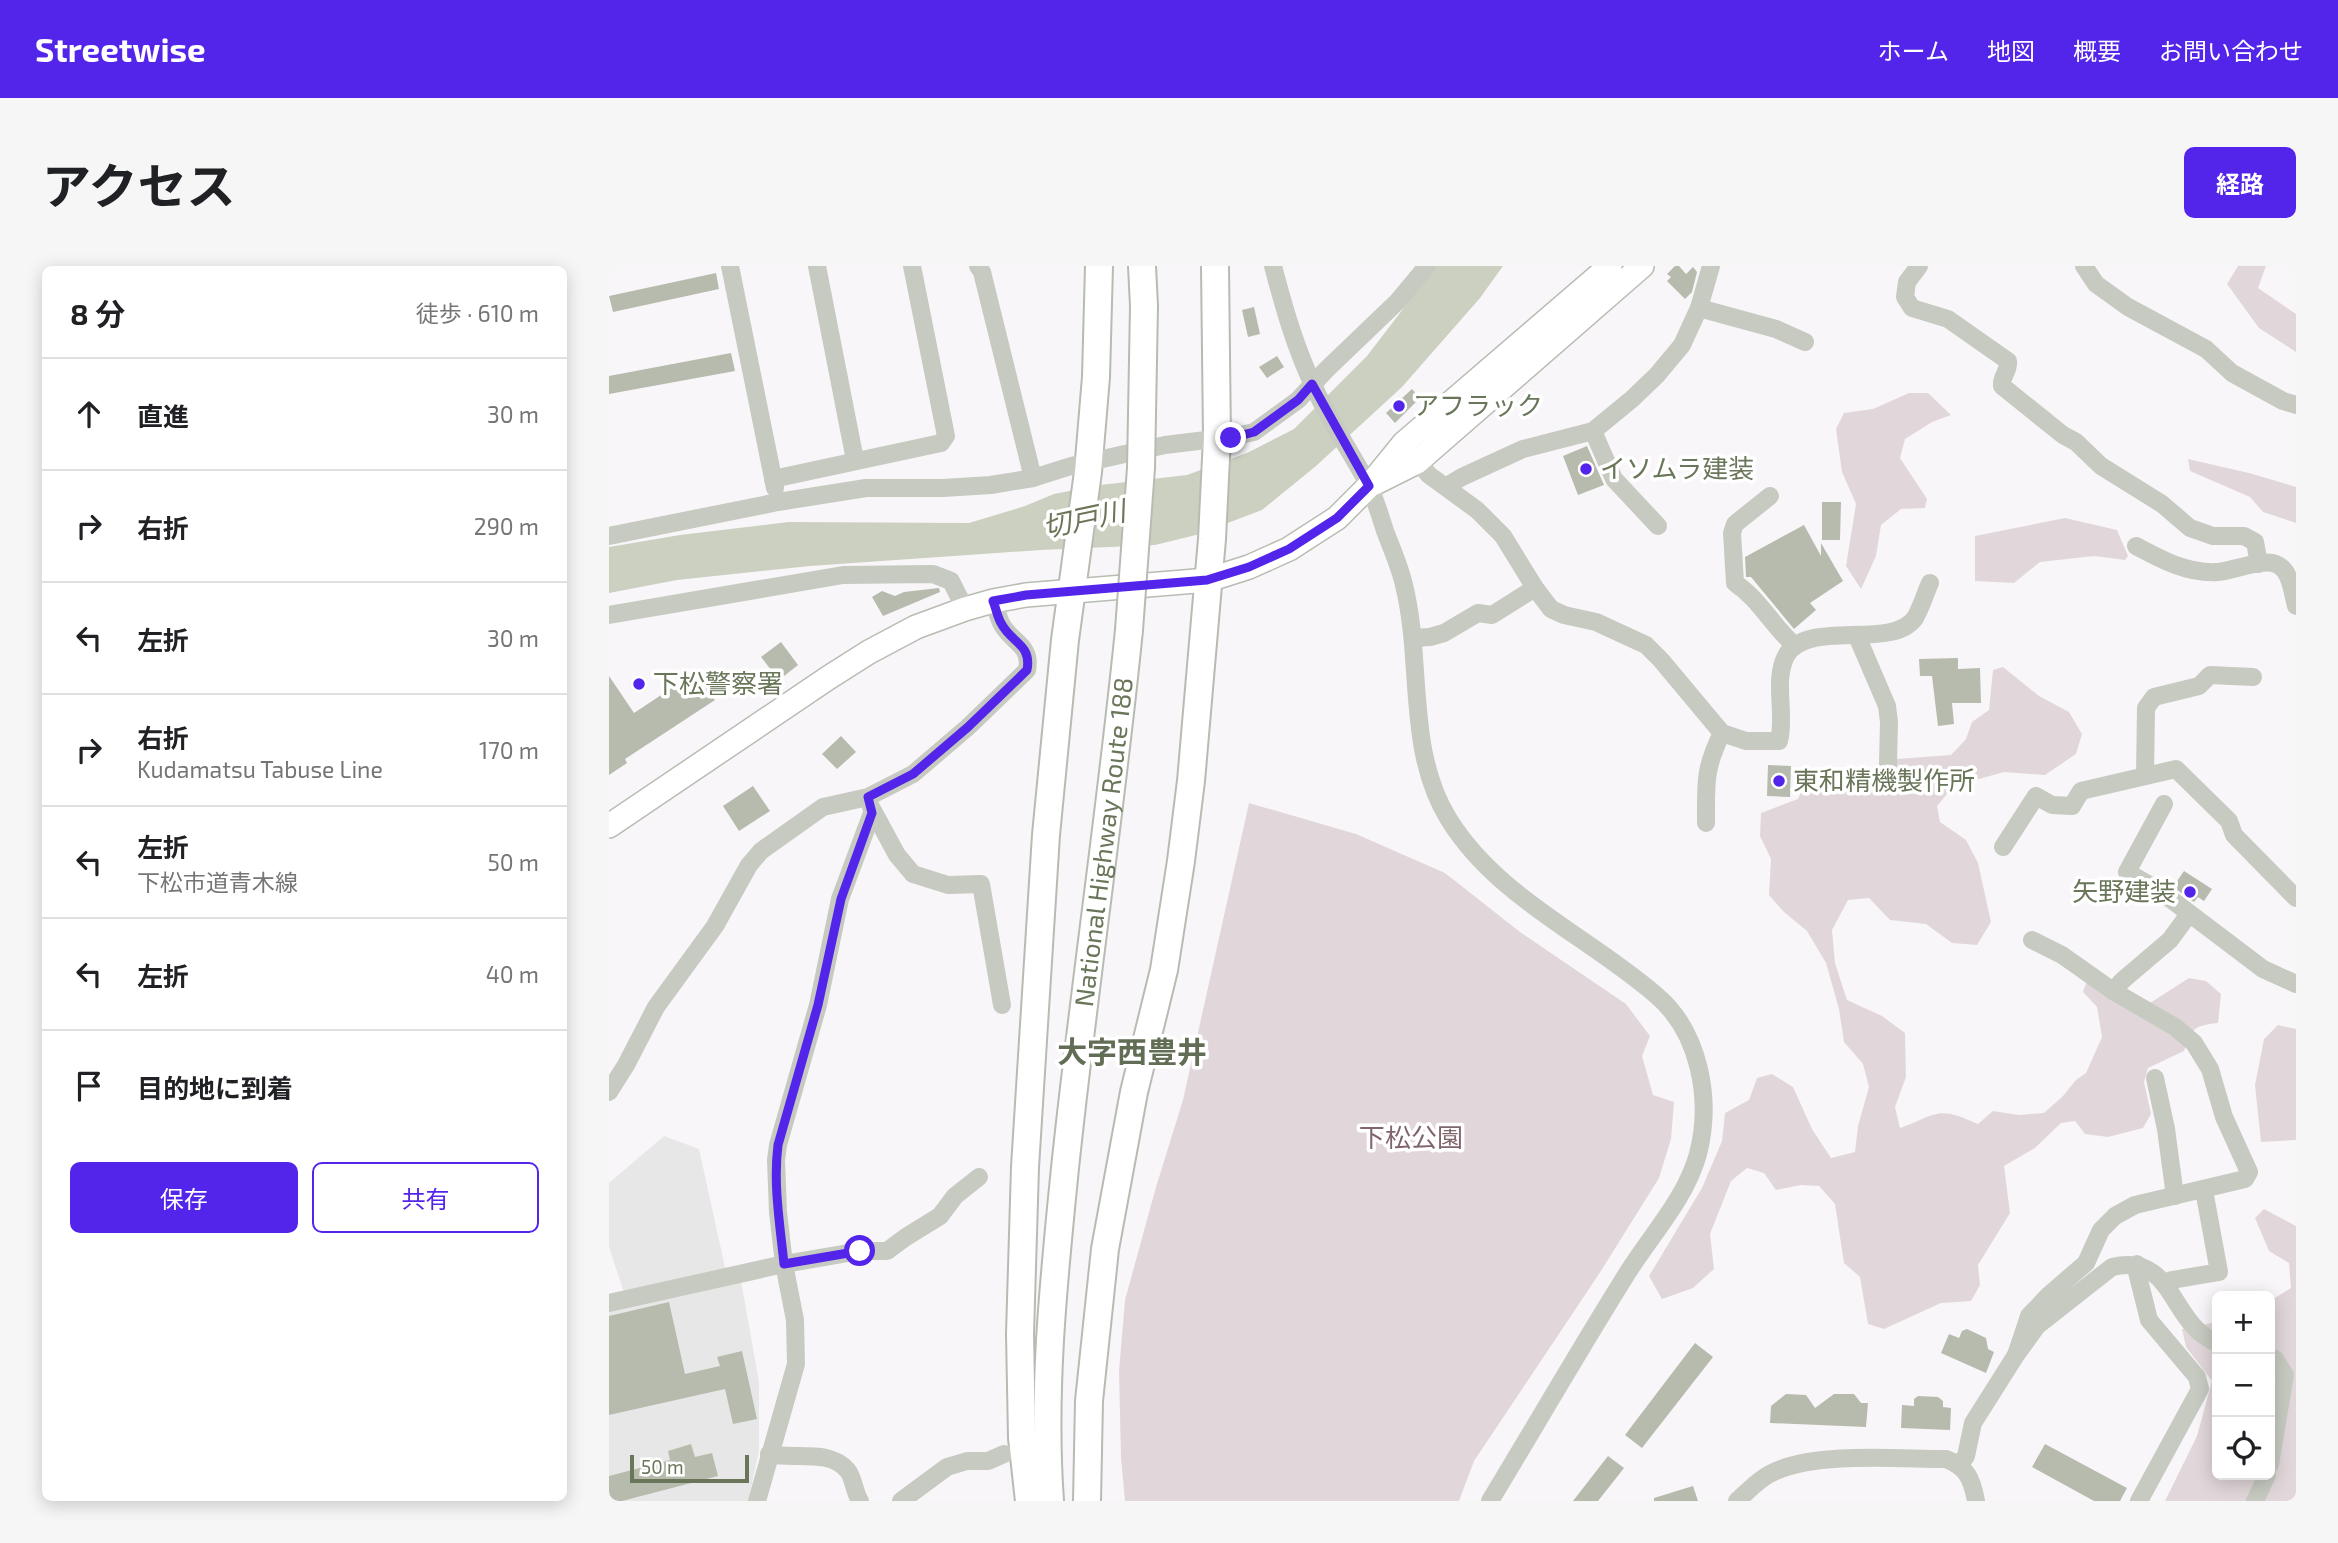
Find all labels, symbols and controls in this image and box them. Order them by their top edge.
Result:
text: Streetwise [35,29,206,69]
text: ホーム [1878,36,1949,65]
text: 地図 [1987,36,2035,65]
text: 概要 [2073,36,2121,65]
text: お問い合わせ [2159,36,2303,65]
button: 経路 [2184,147,2296,218]
text: アクセス [42,155,236,214]
text: 8 分 [70,295,125,331]
text: 徒歩 · 610 m [416,299,539,327]
place label: アフラック [1413,389,1543,420]
icon: ahead [70,395,108,433]
marker: アフラック [1391,398,1407,414]
text: 直進 [137,400,189,431]
text: 30 m [487,400,539,428]
route end [1215,422,1246,453]
place label: イソムラ建装 [1600,452,1754,483]
marker: イソムラ建装 [1578,461,1594,477]
water label: 切戸川 [1039,492,1131,543]
icon: right [70,507,108,545]
text: 右折 [137,512,189,543]
text: 290 m [474,512,539,540]
icon: left [70,619,108,657]
text: 左折 [137,624,189,655]
text: 30 m [487,624,539,652]
place label: 下松警察署 [653,667,783,698]
marker: 下松警察署 [631,676,647,692]
street label: National Highway Route 188 [1067,676,1138,1008]
text: 右折 [137,722,189,753]
icon: right [70,731,108,769]
text: 170 m [479,736,539,764]
text: Kudamatsu Tabuse Line [137,755,383,783]
place label: 東和精機製作所 [1793,764,1975,795]
marker: 東和精機製作所 [1771,773,1787,789]
text: 左折 [137,831,189,862]
icon: left [70,843,108,881]
text: 50 m [488,848,539,876]
text: 下松市道青木線 [137,868,298,896]
place label: 矢野建装 [2072,875,2176,906]
marker: 矢野建装 [2182,884,2198,900]
icon: left [70,955,108,993]
text: 左折 [137,960,189,991]
text: 40 m [486,960,539,988]
district label: 大字西豊井 [1057,1033,1207,1069]
icon: arrive [70,1067,108,1105]
text: 目的地に到着 [137,1072,293,1103]
park label: 下松公園 [1359,1121,1463,1152]
button: 保存 [70,1162,298,1233]
button: 共有 [312,1162,539,1233]
route start [844,1235,875,1266]
map controls [2212,1291,2275,1480]
button: + [2212,1291,2275,1354]
button: − [2212,1354,2275,1417]
button: locate [2212,1417,2275,1480]
scale bar [630,1452,749,1484]
text: 50 m [641,1455,684,1478]

